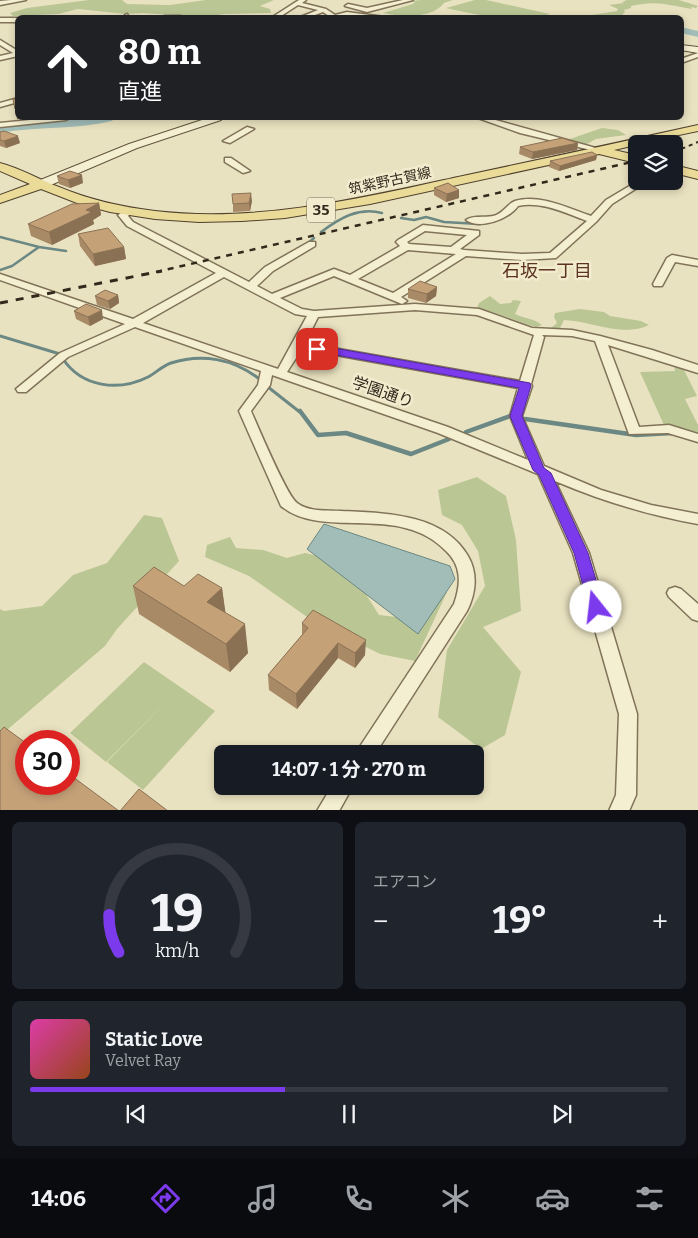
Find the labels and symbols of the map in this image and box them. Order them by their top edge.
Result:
street label: 筑紫野古賀線 [347,164,433,198]
road number: 35 [307,198,335,222]
district label: 石坂一丁目 [502,260,592,282]
pin [296,328,338,370]
street label: 学園通り [350,373,416,411]
position arrow [569,580,621,632]
speed limit sign: 30 [15,730,80,795]

